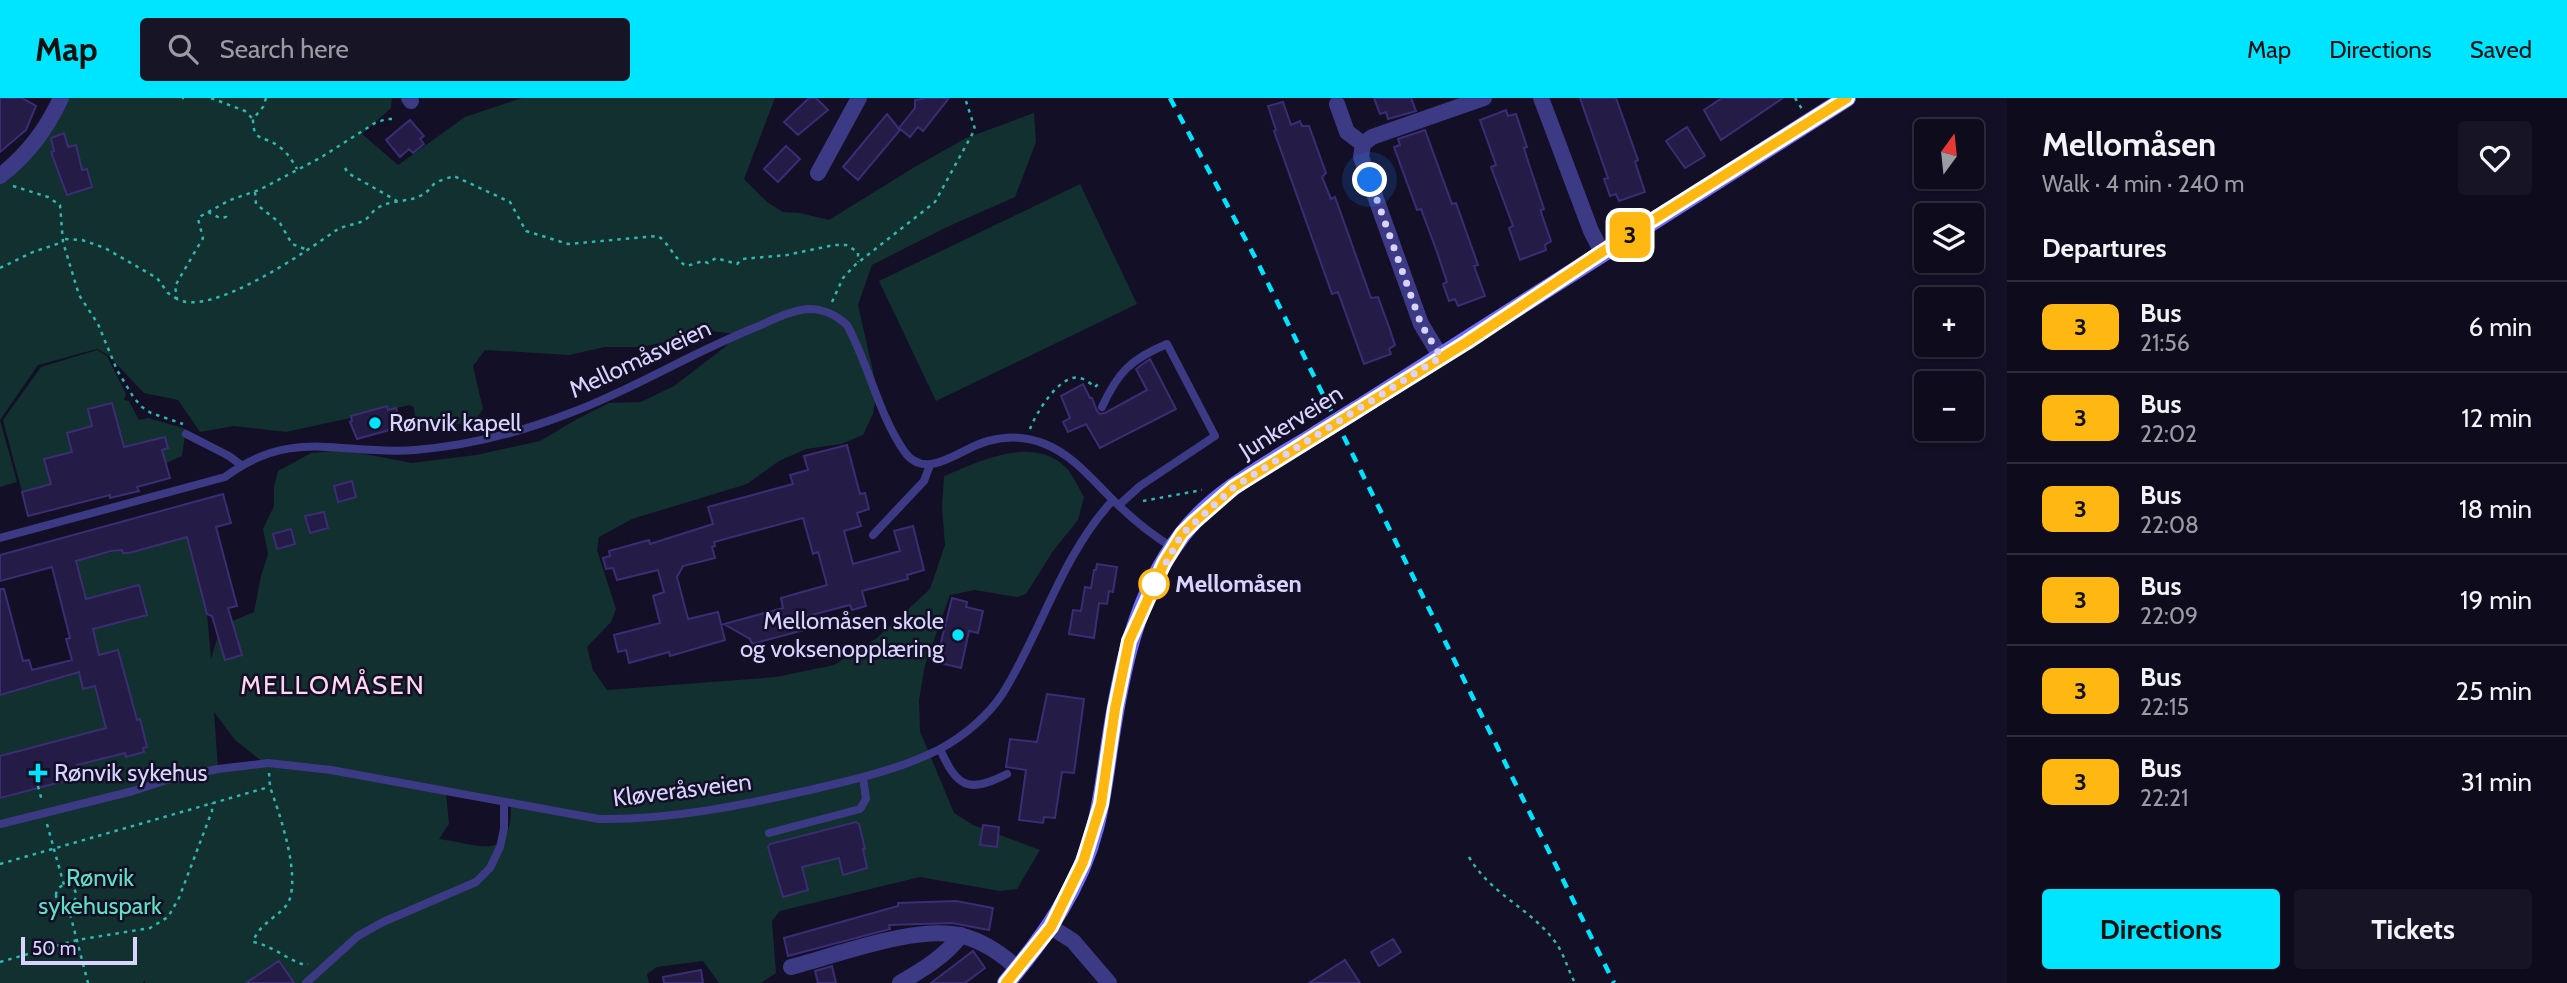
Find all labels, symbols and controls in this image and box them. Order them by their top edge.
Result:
search box [140,18,630,81]
text: Map [35,29,98,69]
icon: search [164,30,202,68]
text: Search here [220,33,349,65]
text: Map [2247,35,2291,64]
text: Directions [2329,35,2432,64]
text: Saved [2470,35,2532,64]
north arrow [1914,119,1984,189]
map controls [1914,119,1984,441]
button: heart [2458,121,2532,195]
text: Mellomåsen [2042,124,2216,164]
your location [1352,162,1387,197]
text: Walk · 4 min · 240 m [2042,170,2244,198]
button: layers [1914,203,1984,273]
line badge: 3 [1607,212,1653,258]
text: 3 [1624,220,1636,249]
text: Departures [2042,232,2166,264]
button: + [1914,287,1984,357]
text: Bus [2140,297,2181,329]
text: 6 min [2469,311,2532,343]
text: 3 [2074,312,2087,341]
street label: Mellomåsveien [564,313,715,404]
text: 21:56 [2140,329,2190,357]
button: − [1914,371,1984,441]
street label: Junkerveien [1233,378,1348,465]
text: Bus [2140,388,2181,420]
text: 12 min [2461,402,2532,434]
text: 3 [2074,403,2087,432]
place label: Rønvik kapell [389,408,522,437]
marker: Rønvik kapell [367,415,383,431]
text: 22:02 [2140,420,2197,448]
text: Bus [2140,479,2181,511]
text: 18 min [2459,493,2532,525]
text: 3 [2074,494,2087,523]
text: 22:08 [2140,511,2199,539]
marker: Mellomåsen [1139,569,1169,599]
place label: Mellomåsen [1175,569,1302,598]
text: Bus [2140,570,2181,602]
text: 19 min [2460,584,2532,616]
text: 3 [2074,585,2087,614]
text: 22:09 [2140,602,2198,630]
place label: Mellomåsen skole og voksenopplæring [740,606,945,663]
marker: Mellomåsen skole og voksenopplæring [950,627,966,643]
text: Bus [2140,661,2181,693]
district label: MELLOMÅSEN [240,669,426,701]
text: 25 min [2456,675,2532,707]
text: 3 [2074,676,2087,705]
text: 22:15 [2140,693,2189,721]
text: Bus [2140,752,2181,784]
place label: Rønvik sykehus [54,758,208,787]
marker: Rønvik sykehus [28,763,48,783]
text: 31 min [2461,766,2532,798]
street label: Kløveråsveien [611,767,753,812]
text: 3 [2074,767,2087,796]
text: 22:21 [2140,784,2188,812]
park label: Rønvik sykehuspark [38,863,162,920]
button: Directions [2042,889,2280,969]
button: Tickets [2294,889,2532,969]
scale bar [21,934,136,966]
text: 50 m [32,937,76,960]

